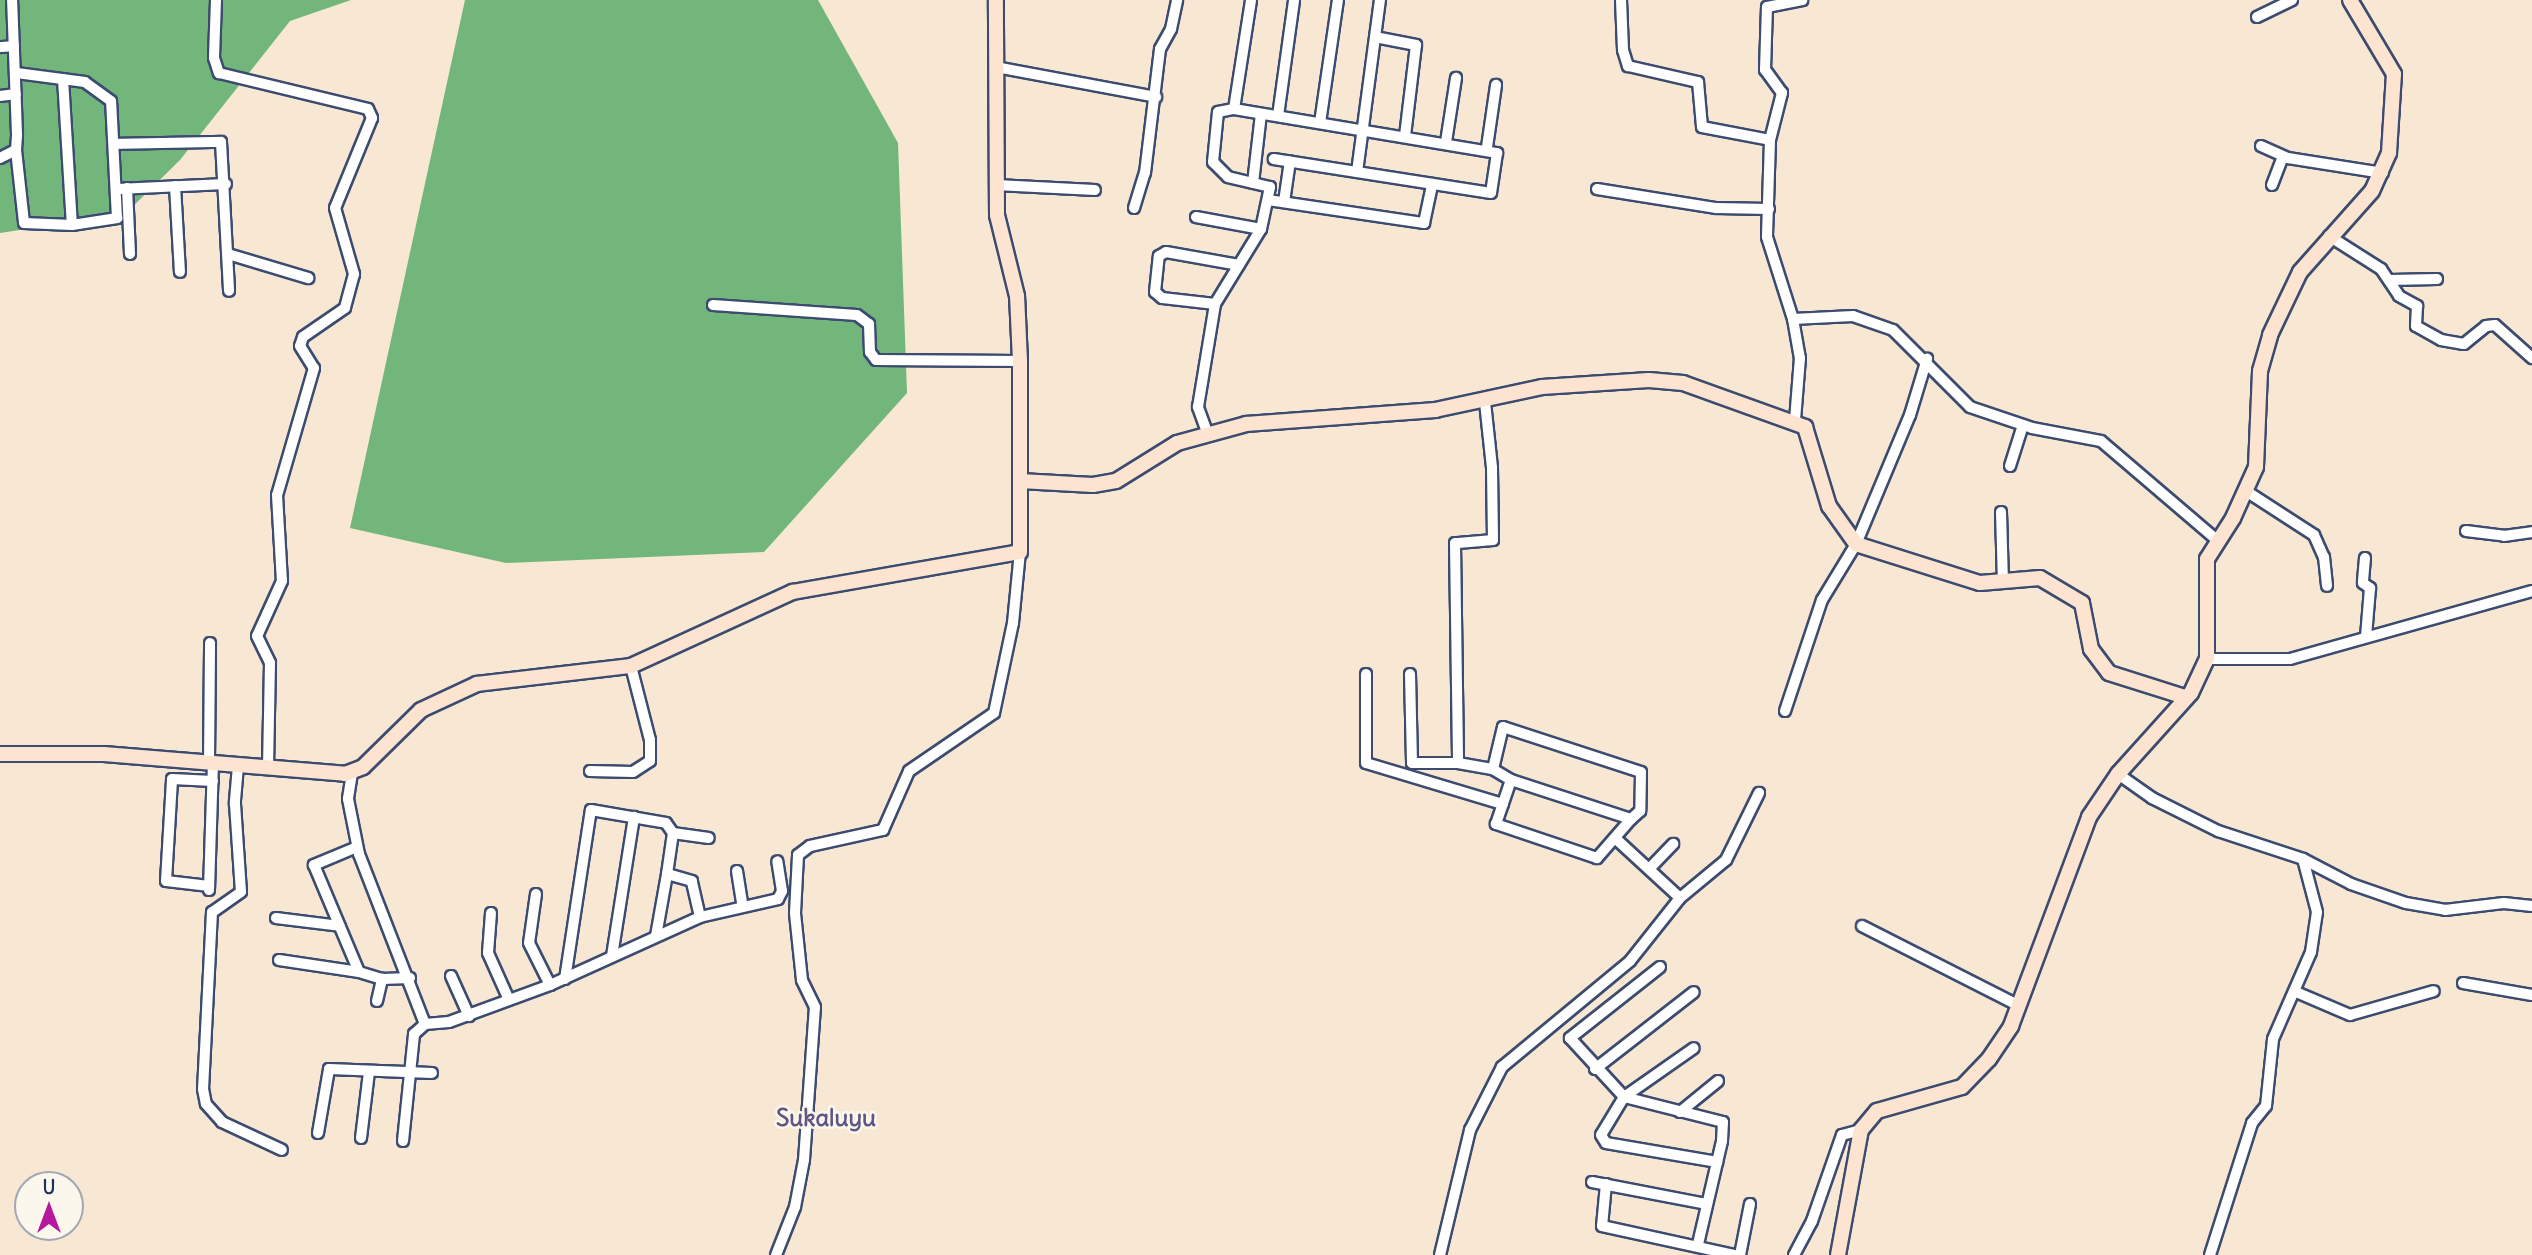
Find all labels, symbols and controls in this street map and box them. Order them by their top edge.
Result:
district label: Sukaluyu [776,1104,876,1132]
north arrow [14,1171,84,1241]
text: U [43,1175,55,1199]

